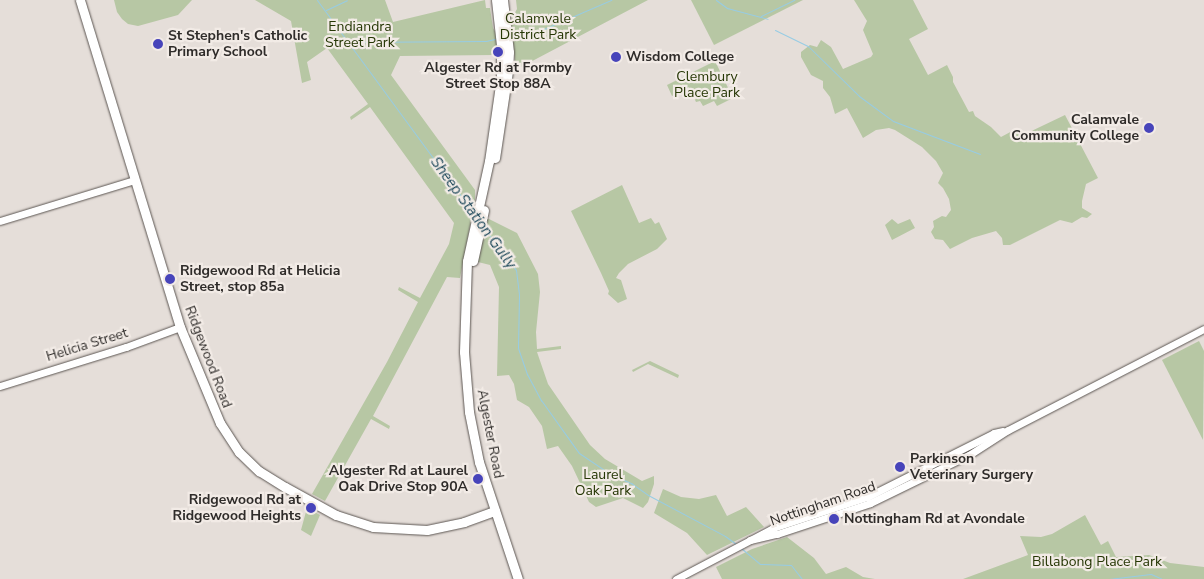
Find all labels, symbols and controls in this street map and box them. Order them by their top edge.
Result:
park label: Calamvale District Park [500,11,576,44]
park label: Endiandra Street Park [325,19,395,52]
place label: St Stephen's Catholic Primary School [168,28,307,60]
marker: St Stephen's Catholic Primary School [152,38,164,50]
marker: Algester Rd at Formby Street Stop 88A [492,46,504,58]
place label: Wisdom College [626,49,734,65]
marker: Wisdom College [610,51,622,63]
place label: Algester Rd at Formby Street Stop 88A [424,60,572,92]
park label: Clembury Place Park [674,69,740,102]
place label: Calamvale Community College [1011,112,1139,144]
marker: Calamvale Community College [1143,122,1155,134]
water label: Sheep Station Gully [426,154,520,272]
place label: Ridgewood Rd at Helicia Street, stop 85a [180,263,340,296]
marker: Ridgewood Rd at Helicia Street, stop 85a [164,273,176,285]
street label: Ridgewood Road [181,304,235,410]
street label: Helicia Street [44,325,130,365]
street label: Algester Road [473,388,507,480]
place label: Parkinson Veterinary Surgery [910,451,1033,484]
marker: Parkinson Veterinary Surgery [894,461,906,473]
place label: Algester Rd at Laurel Oak Drive Stop 90A [329,463,468,496]
park label: Laurel Oak Park [575,467,631,500]
marker: Algester Rd at Laurel Oak Drive Stop 90A [472,473,484,485]
street label: Nottingham Road [768,478,878,530]
place label: Ridgewood Rd at Ridgewood Heights [173,492,301,524]
marker: Ridgewood Rd at Ridgewood Heights [305,502,317,514]
place label: Nottingham Rd at Avondale [844,511,1025,527]
marker: Nottingham Rd at Avondale [828,513,840,525]
park label: Billabong Place Park [1032,554,1162,570]

